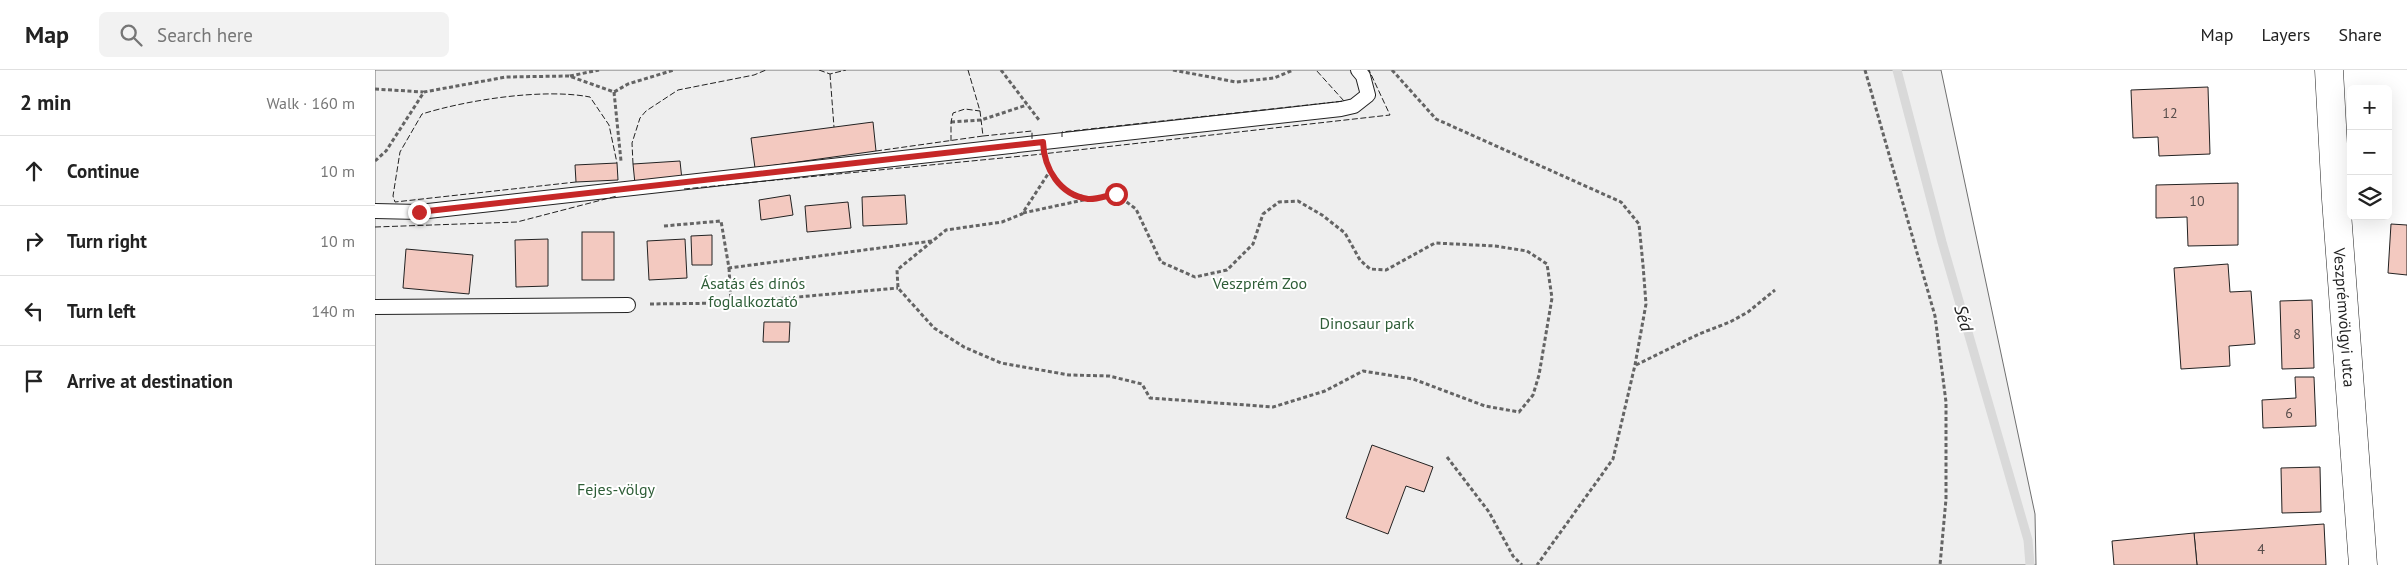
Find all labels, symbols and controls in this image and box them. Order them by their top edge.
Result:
search box [99,12,449,57]
text: Map [25,19,69,50]
icon: search [117,21,145,49]
text: Search here [157,23,253,47]
text: Map [2201,23,2233,46]
text: Layers [2261,23,2310,46]
text: Share [2338,23,2382,46]
map controls [2347,85,2392,220]
button: + [2347,85,2392,130]
text: 2 min [20,89,71,116]
text: Walk · 160 m [266,93,355,113]
house number: 12 [2162,104,2178,122]
button: − [2347,130,2392,175]
icon: ahead [20,157,48,185]
text: Continue [67,159,139,183]
text: 10 m [320,161,355,181]
button: layers [2347,175,2392,220]
route start [1105,183,1128,206]
house number: 10 [2189,192,2205,210]
route end [408,201,431,224]
icon: right [20,227,48,255]
text: Turn right [67,229,147,253]
text: 10 m [320,231,355,251]
street label: Veszprémvölgyi utca [2330,246,2360,388]
park label: Ásatás és dínós foglalkoztató [701,273,806,311]
park label: Veszprém Zoo [1212,273,1307,293]
icon: left [20,297,48,325]
text: Turn left [67,299,136,323]
text: 140 m [312,301,355,321]
water label: Séd [1949,302,1979,335]
park label: Dinosaur park [1320,313,1415,333]
house number: 8 [2293,325,2301,343]
icon: arrive [20,367,48,395]
text: Arrive at destination [67,369,233,393]
house number: 6 [2285,404,2293,422]
park label: Fejes-völgy [577,479,656,499]
house number: 4 [2257,540,2265,558]

